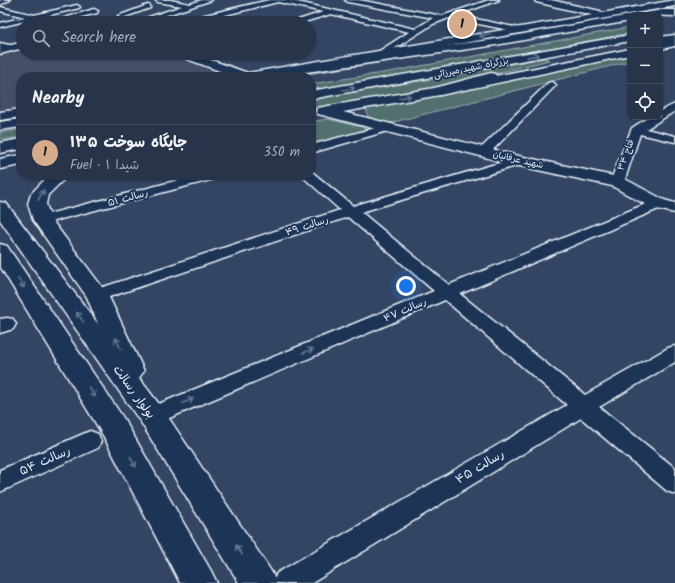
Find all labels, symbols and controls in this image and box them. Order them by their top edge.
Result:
pin: 1 [449,9,475,39]
map controls [627,12,663,120]
button: + [627,12,663,48]
search box [16,16,316,60]
text: Search here [62,26,136,50]
icon: search [30,27,52,49]
one-way arrow [479,32,492,40]
button: − [627,48,663,84]
one-way arrow [526,52,539,60]
street label: بزرگراه شهید میرزائی [432,53,510,83]
button: locate [627,84,663,120]
text: Nearby [32,85,84,112]
one-way arrow [343,85,356,93]
one-way arrow [398,92,411,100]
text: جایگاه سوخت ۱۳۵ [70,131,187,155]
street label: فتاح ۳۴ [613,137,639,173]
text: 1 [43,142,47,163]
text: 350 m [264,142,300,163]
street label: شهید عرفانیان [491,147,545,173]
text: Fuel · شیدا ۱ [70,155,139,176]
street label: رسالت ۵۱ [106,185,150,211]
one-way arrow [38,189,45,201]
street label: رسالت ۴۹ [283,211,331,241]
your location [396,276,416,296]
one-way arrow [17,277,25,288]
street label: رسالت ۴۷ [381,294,429,326]
one-way arrow [76,311,84,322]
one-way arrow [114,337,121,349]
one-way arrow [301,347,313,354]
street label: بولوار رسالت [108,361,160,423]
one-way arrow [88,386,96,398]
one-way arrow [182,397,194,404]
street label: رسالت ۵۴ [16,441,74,481]
street label: رسالت ۴۵ [452,445,508,489]
one-way arrow [130,456,137,468]
one-way arrow [234,544,242,556]

